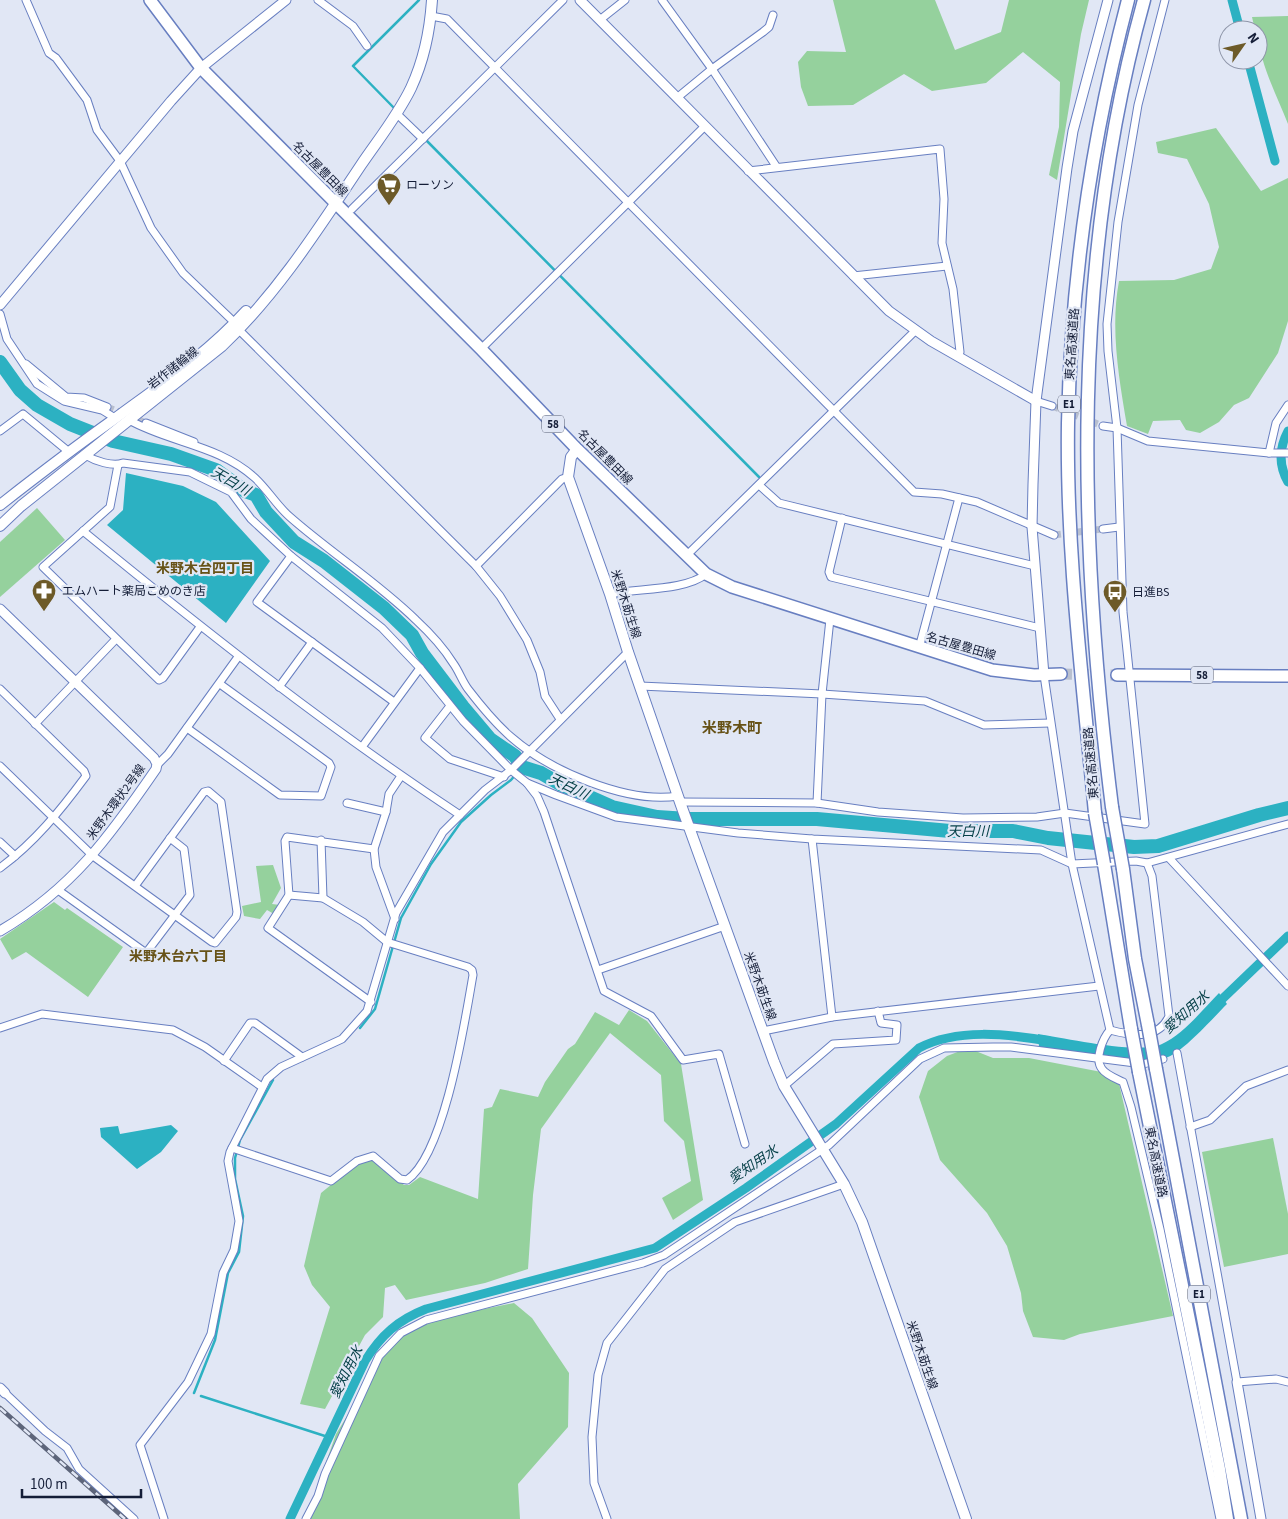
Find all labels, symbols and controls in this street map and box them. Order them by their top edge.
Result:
north arrow [1218,20,1268,70]
text: N [1242,29,1264,48]
street label: 名古屋豊田線 [288,138,351,201]
supermarket icon: ローソン [376,172,402,206]
place label: ローソン [406,177,454,194]
street label: 東名高速道路 [1062,308,1083,381]
street label: 岩作諸輪線 [144,343,202,394]
road number: E1 [1058,396,1080,412]
road number: 58 [542,416,564,432]
street label: 名古屋豊田線 [573,426,636,489]
water label: 天白川 [207,463,255,502]
district label: 米野木台四丁目 [156,559,254,579]
street label: 米野木莇生線 [606,567,645,641]
pharmacy icon: エムハート薬局こめのき店 [31,578,57,612]
bus stop icon: 日進BS [1102,579,1128,613]
place label: エムハート薬局こめのき店 [62,583,206,600]
place label: 日進BS [1132,584,1169,601]
street label: 名古屋豊田線 [924,628,998,665]
road number: 58 [1191,666,1213,684]
district label: 米野木町 [702,718,762,739]
street label: 東名高速道路 [1080,726,1103,800]
street label: 米野木環状2号線 [83,761,150,844]
water label: 天白川 [545,769,594,806]
water label: 天白川 [947,822,991,842]
district label: 米野木台六丁目 [129,947,227,967]
street label: 米野木莇生線 [739,949,780,1023]
water label: 愛知用水 [1159,986,1216,1039]
street label: 東名高速道路 [1140,1125,1171,1199]
water label: 愛知用水 [725,1140,784,1189]
road number: E1 [1188,1286,1210,1302]
street label: 米野木莇生線 [902,1318,941,1392]
water label: 愛知用水 [325,1341,369,1402]
scale bar [22,1466,141,1498]
text: 100 m [30,1474,68,1495]

